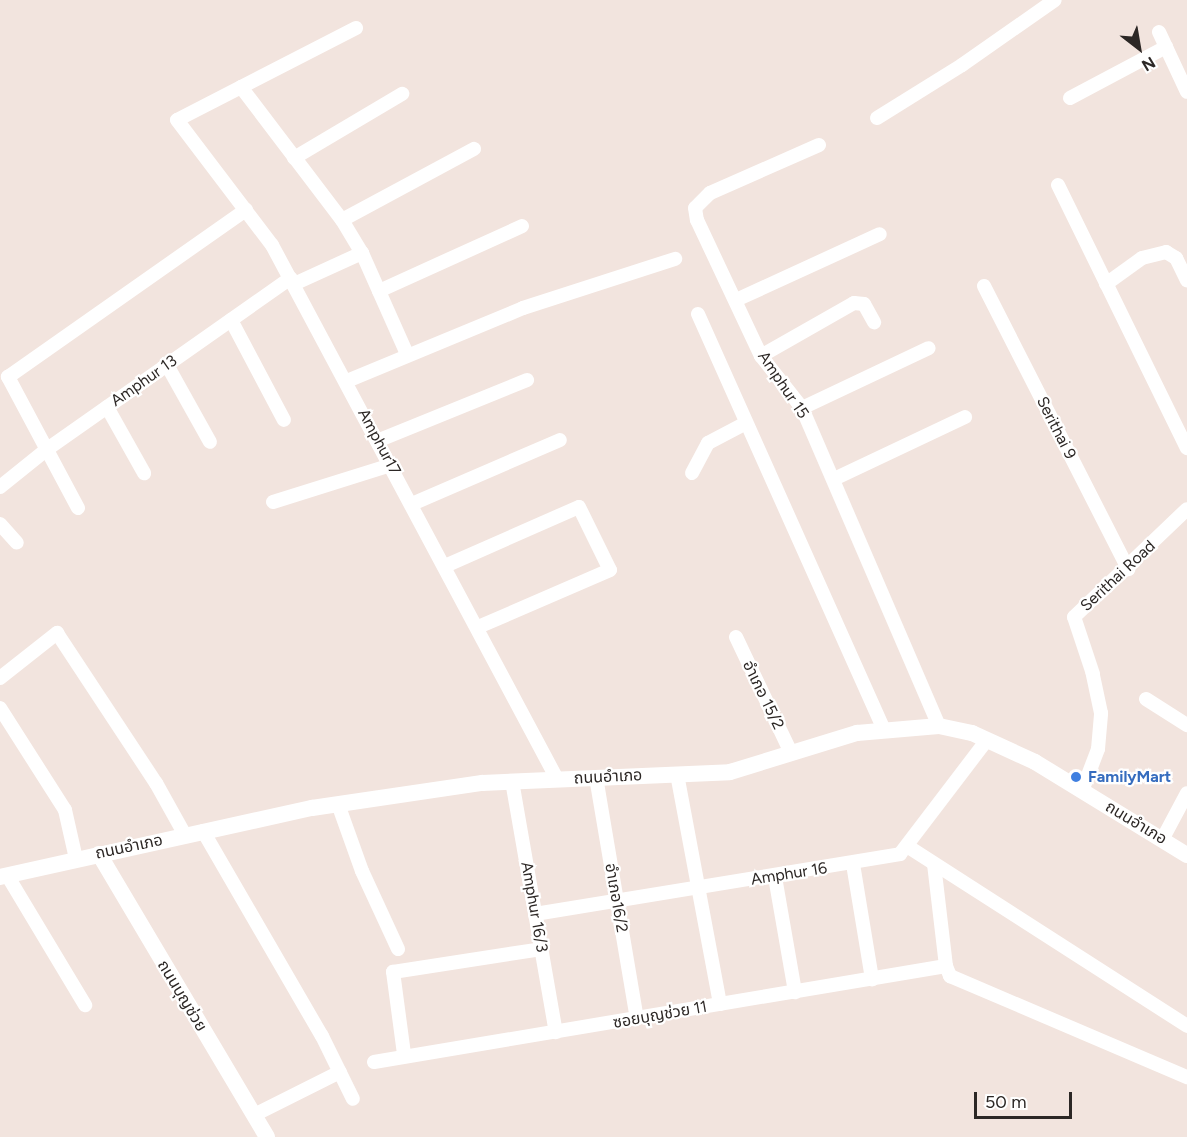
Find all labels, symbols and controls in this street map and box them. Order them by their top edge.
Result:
north arrow [1109,18,1169,78]
text: N [1138,53,1159,75]
street label: Amphur 15 [754,348,812,422]
street label: Amphur 13 [107,351,181,411]
street label: Serithai 9 [1032,394,1080,462]
street label: Amphur17 [354,406,404,478]
street label: Serithai Road [1077,536,1159,616]
street label: อำเภอ 15/2 [738,657,788,733]
street label: ถนนอำเภอ [573,766,643,788]
place label: FamilyMart [1088,767,1171,787]
marker: FamilyMart [1069,770,1083,784]
street label: ถนนอำเภอ [1102,797,1170,849]
street label: ถนนอำเภอ [94,830,164,864]
street label: Amphur 16 [750,859,828,889]
street label: Amphur 16/3 [517,860,551,954]
street label: อำเภอ16/2 [600,862,632,934]
street label: ถนนบุญช่วย [153,957,211,1035]
street label: ซอยบุญช่วย 11 [611,997,709,1033]
scale bar [977,1080,1074,1118]
text: 50 m [985,1091,1027,1113]

